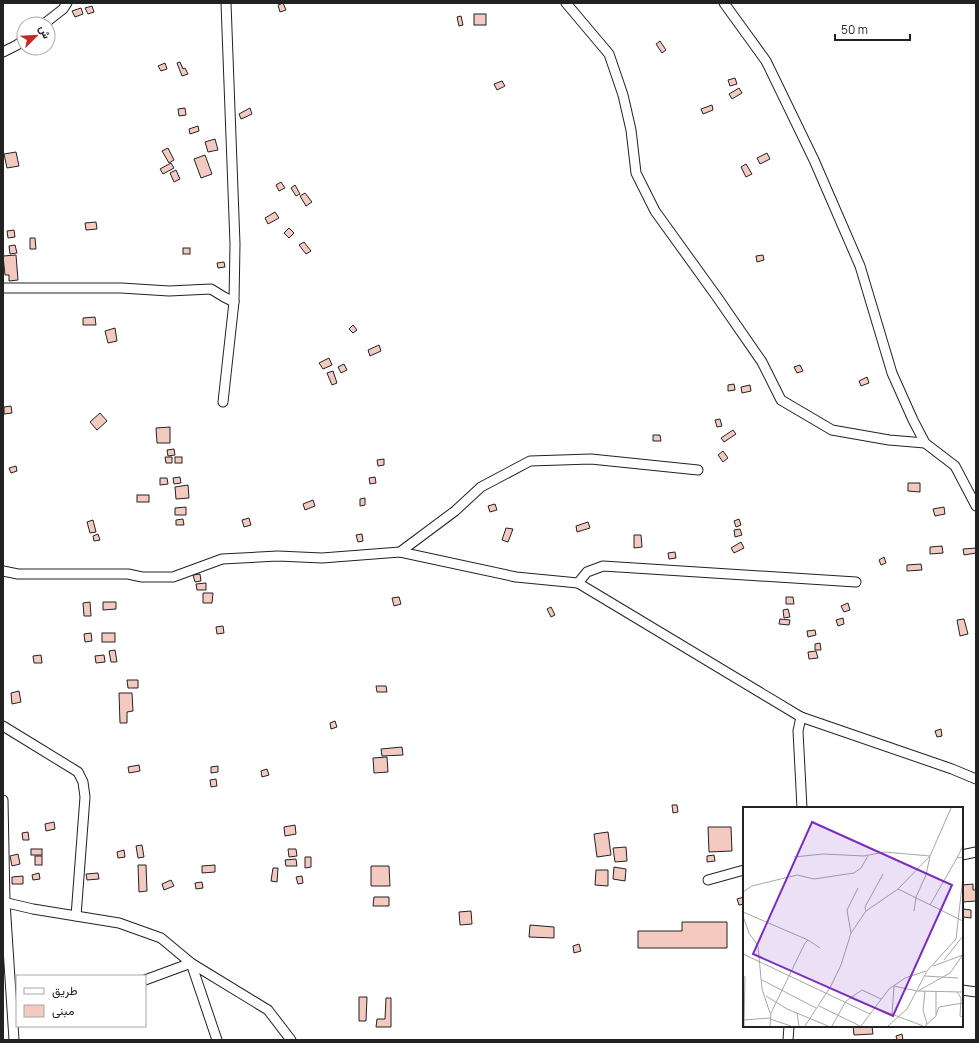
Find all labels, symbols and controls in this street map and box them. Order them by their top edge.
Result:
north arrow [16,16,56,56]
scale bar [835,16,910,42]
text: 50 m [841,21,868,38]
text: ش [36,23,55,41]
inset map [743,807,963,1027]
legend [16,975,146,1027]
text: طريق [52,982,78,999]
text: مبنى [52,1002,74,1019]

